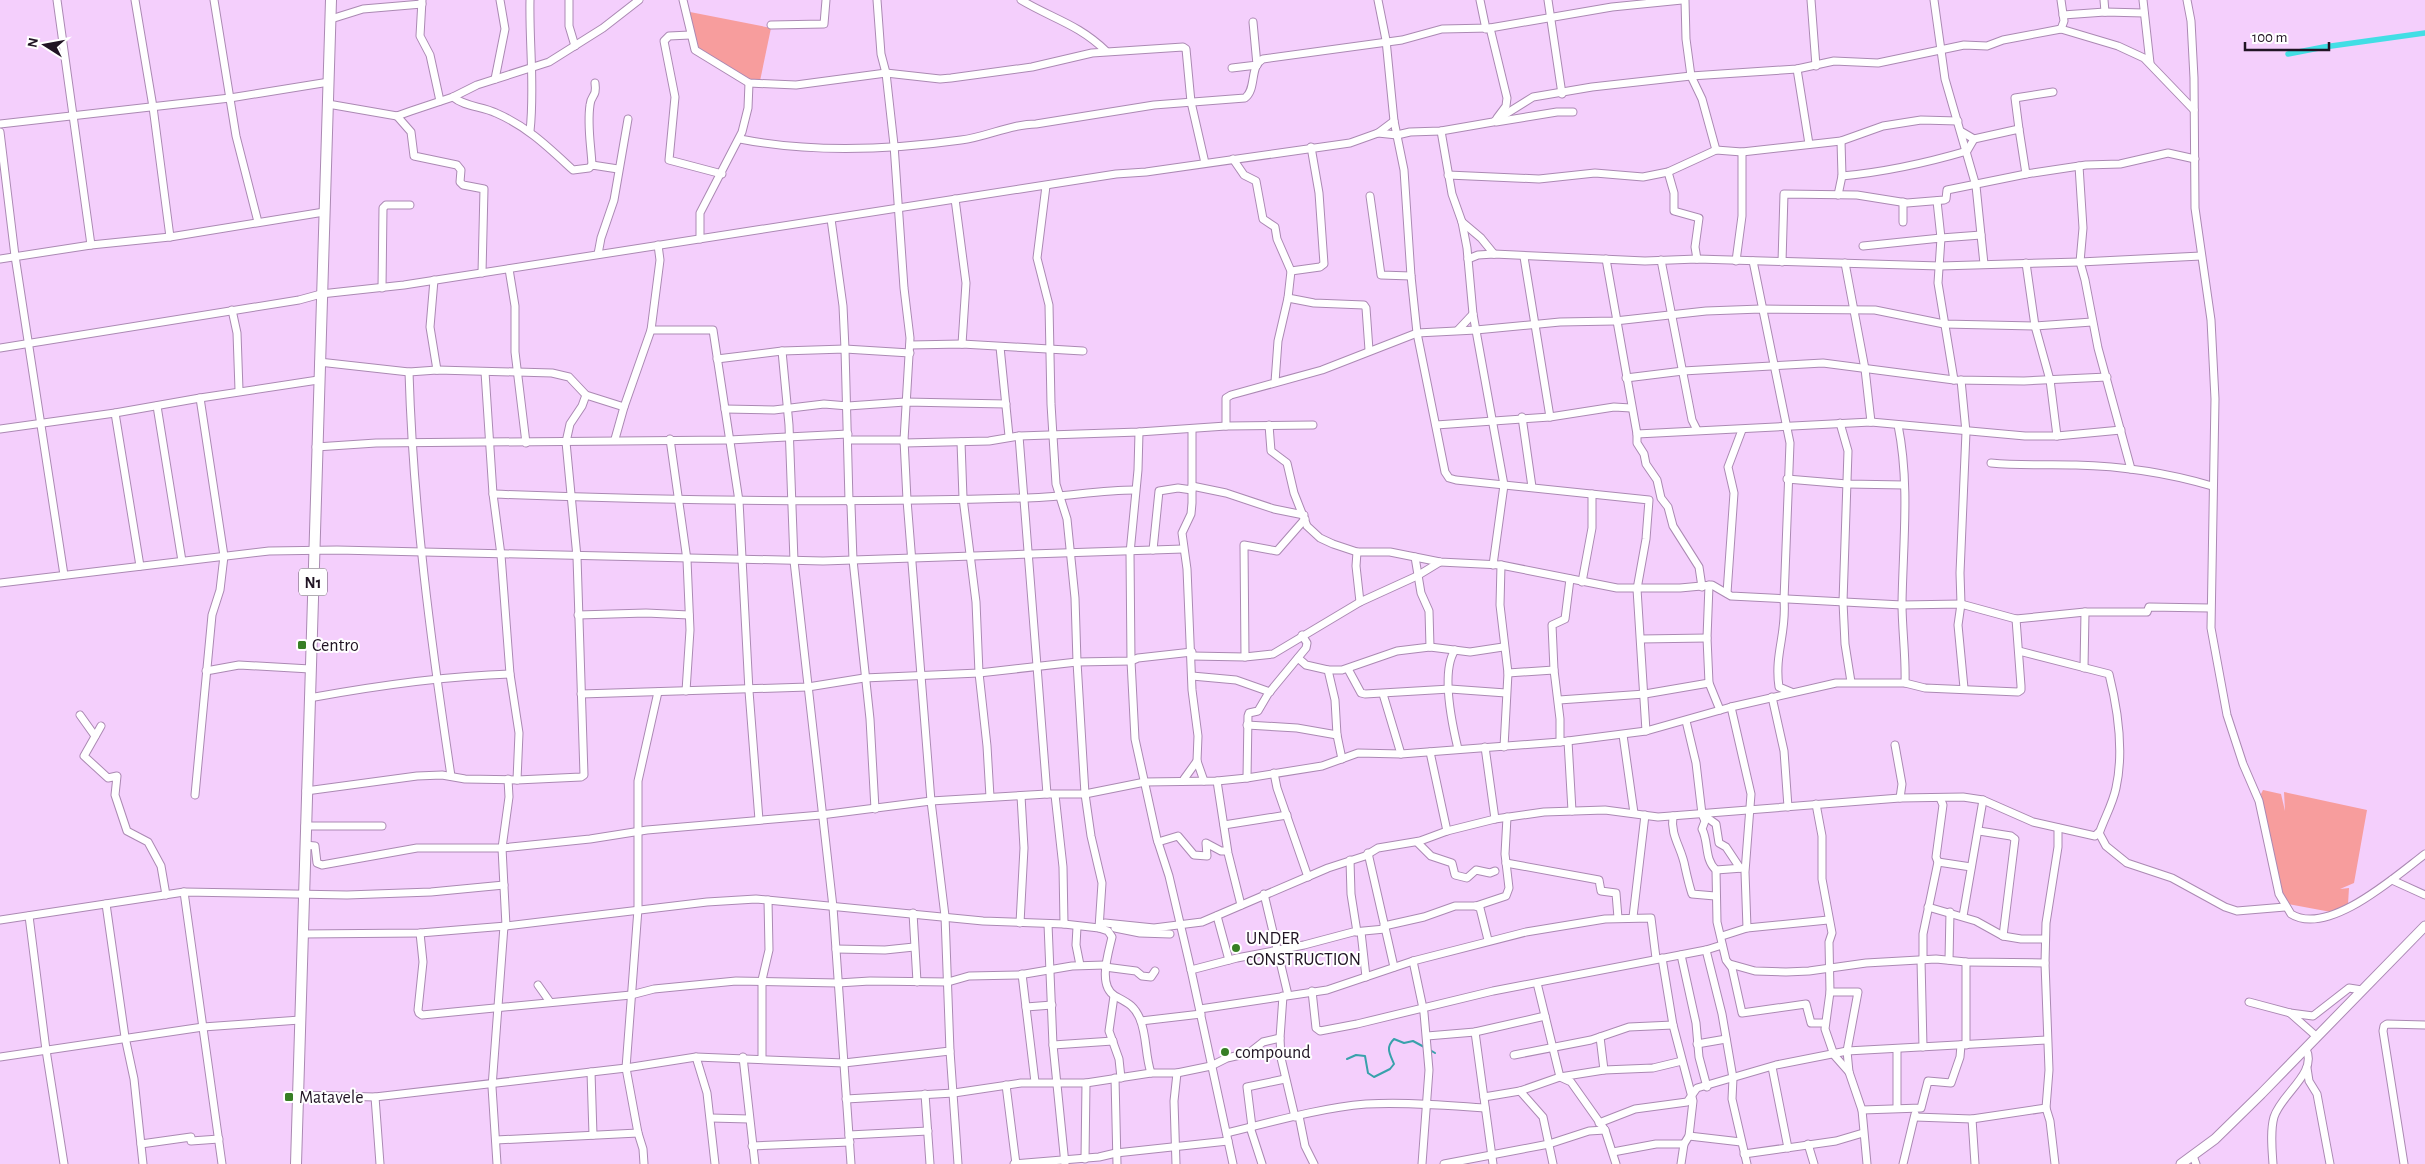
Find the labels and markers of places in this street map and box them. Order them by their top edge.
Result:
place label: Centro [312,637,359,655]
marker: Centro [296,639,308,651]
place label: UNDER cONSTRUCTION [1246,930,1361,969]
marker: UNDER cONSTRUCTION [1230,942,1242,954]
place label: compound [1235,1044,1311,1062]
marker: compound [1219,1046,1231,1058]
place label: Matavele [299,1089,364,1107]
marker: Matavele [283,1091,295,1103]

